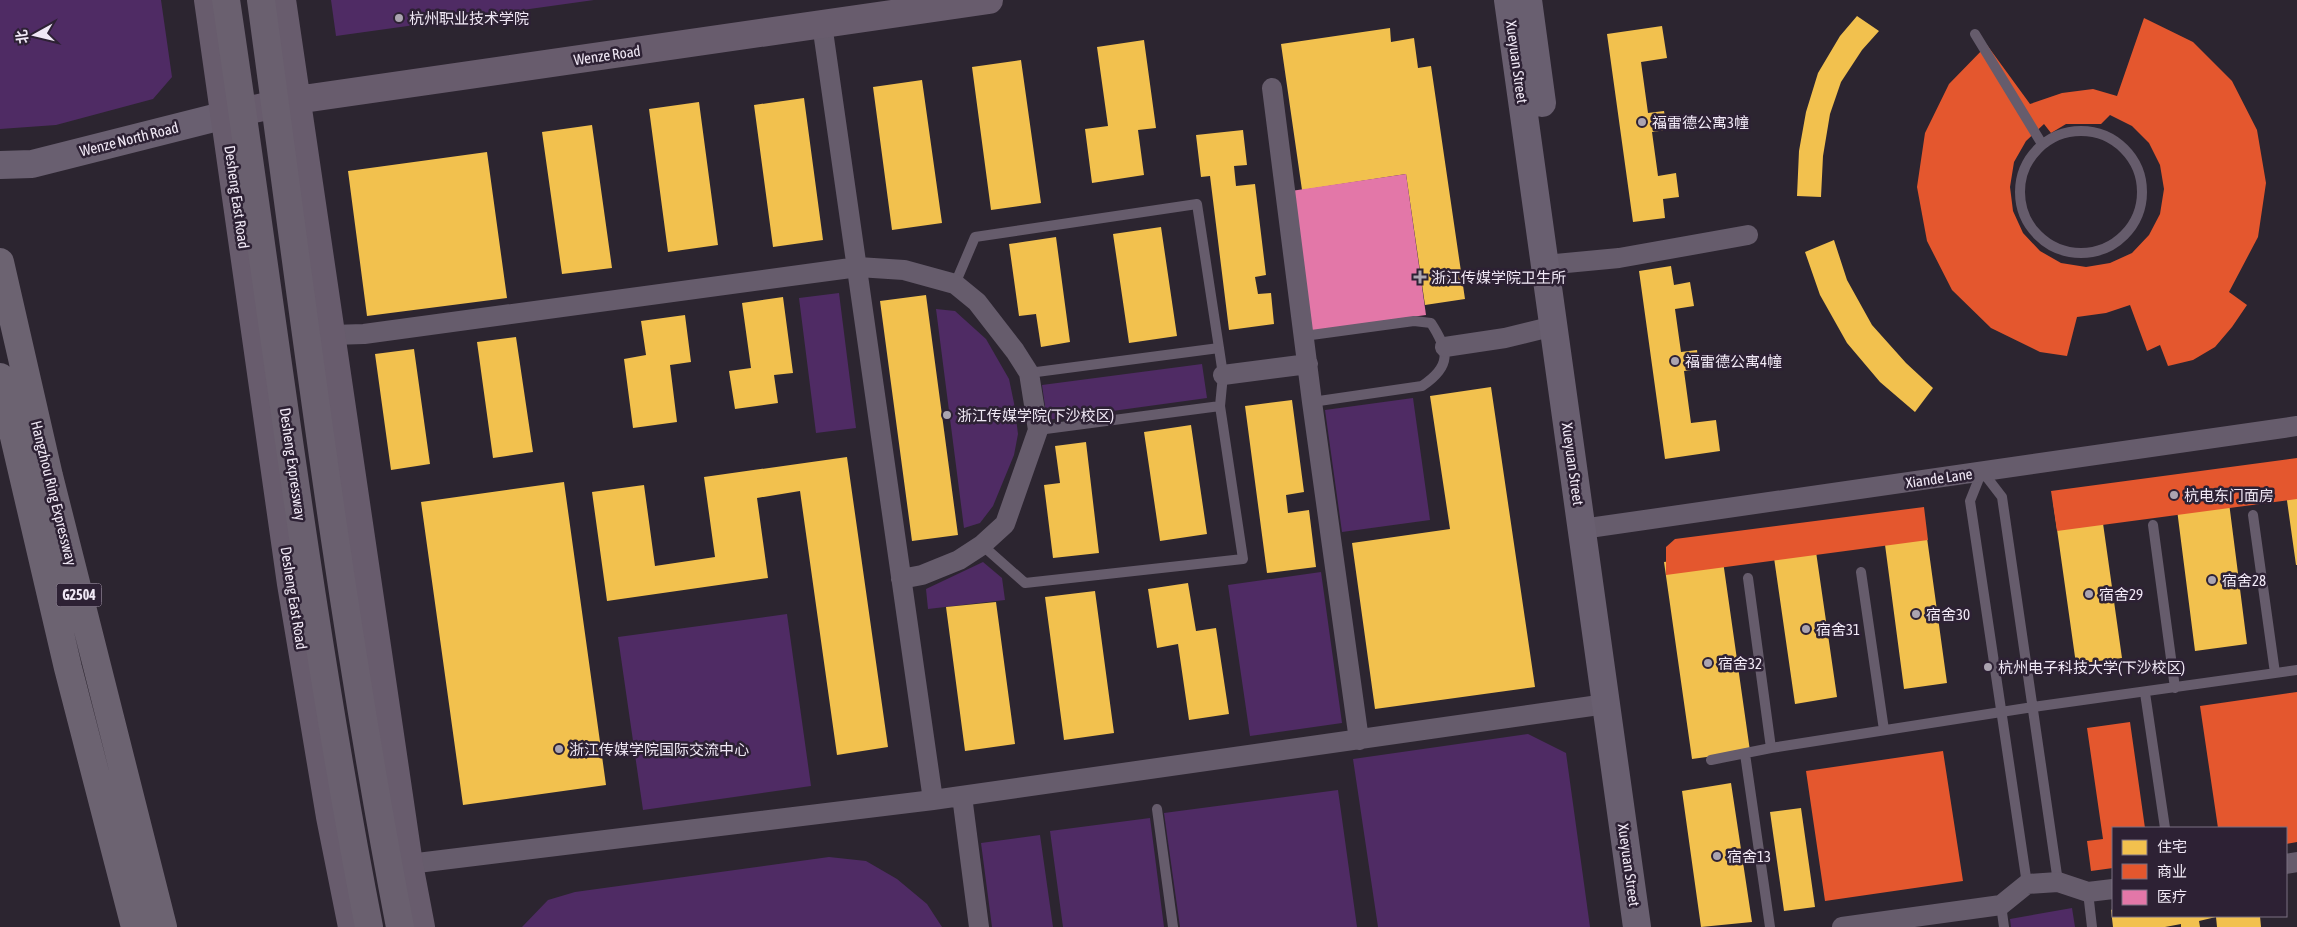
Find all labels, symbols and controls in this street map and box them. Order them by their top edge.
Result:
north arrow [10,10,60,60]
place label: 杭州职业技术学院 [409,10,529,27]
marker: 杭州职业技术学院 [393,12,405,24]
street label: Xueyuan Street [1503,20,1531,104]
text: 北 [13,29,31,45]
street label: Wenze Road [573,42,641,68]
place label: 福雷德公寓3幢 [1652,114,1749,131]
marker: 福雷德公寓3幢 [1636,116,1648,128]
street label: Wenze North Road [78,119,180,159]
street label: Desheng East Road [221,144,253,250]
place label: 浙江传媒学院卫生所 [1431,269,1566,286]
marker: 浙江传媒学院卫生所 [1413,270,1427,284]
place label: 福雷德公寓4幢 [1685,353,1782,370]
marker: 福雷德公寓4幢 [1669,355,1681,367]
street label: Desheng Expressway [277,407,309,521]
place label: 浙江传媒学院(下沙校区) [957,407,1114,424]
marker: 浙江传媒学院(下沙校区) [941,409,953,421]
street label: Hangzhou Ring Expressway [28,419,80,567]
street label: Xueyuan Street [1559,422,1587,506]
street label: Xiande Lane [1904,465,1974,491]
place label: 杭电东门面房 [2184,487,2274,504]
marker: 杭电东门面房 [2168,489,2180,501]
street label: Desheng East Road [277,545,311,651]
place label: 宿舍28 [2222,572,2266,589]
marker: 宿舍28 [2206,574,2218,586]
road number: G2504 [56,584,102,606]
place label: 宿舍29 [2099,586,2143,603]
marker: 宿舍29 [2083,588,2095,600]
place label: 宿舍30 [1926,606,1970,623]
marker: 宿舍30 [1910,608,1922,620]
place label: 宿舍31 [1816,621,1860,638]
marker: 宿舍31 [1800,623,1812,635]
place label: 宿舍32 [1718,655,1762,672]
marker: 宿舍32 [1702,657,1714,669]
place label: 杭州电子科技大学(下沙校区) [1998,659,2185,676]
marker: 杭州电子科技大学(下沙校区) [1982,661,1994,673]
place label: 浙江传媒学院国际交流中心 [569,741,749,758]
marker: 浙江传媒学院国际交流中心 [553,743,565,755]
street label: Xueyuan Street [1615,823,1643,907]
legend [2112,827,2287,917]
text: 住宅 [2157,838,2187,855]
place label: 宿舍13 [1727,848,1771,865]
marker: 宿舍13 [1711,850,1723,862]
text: 商业 [2157,863,2187,880]
text: 医疗 [2157,888,2187,905]

